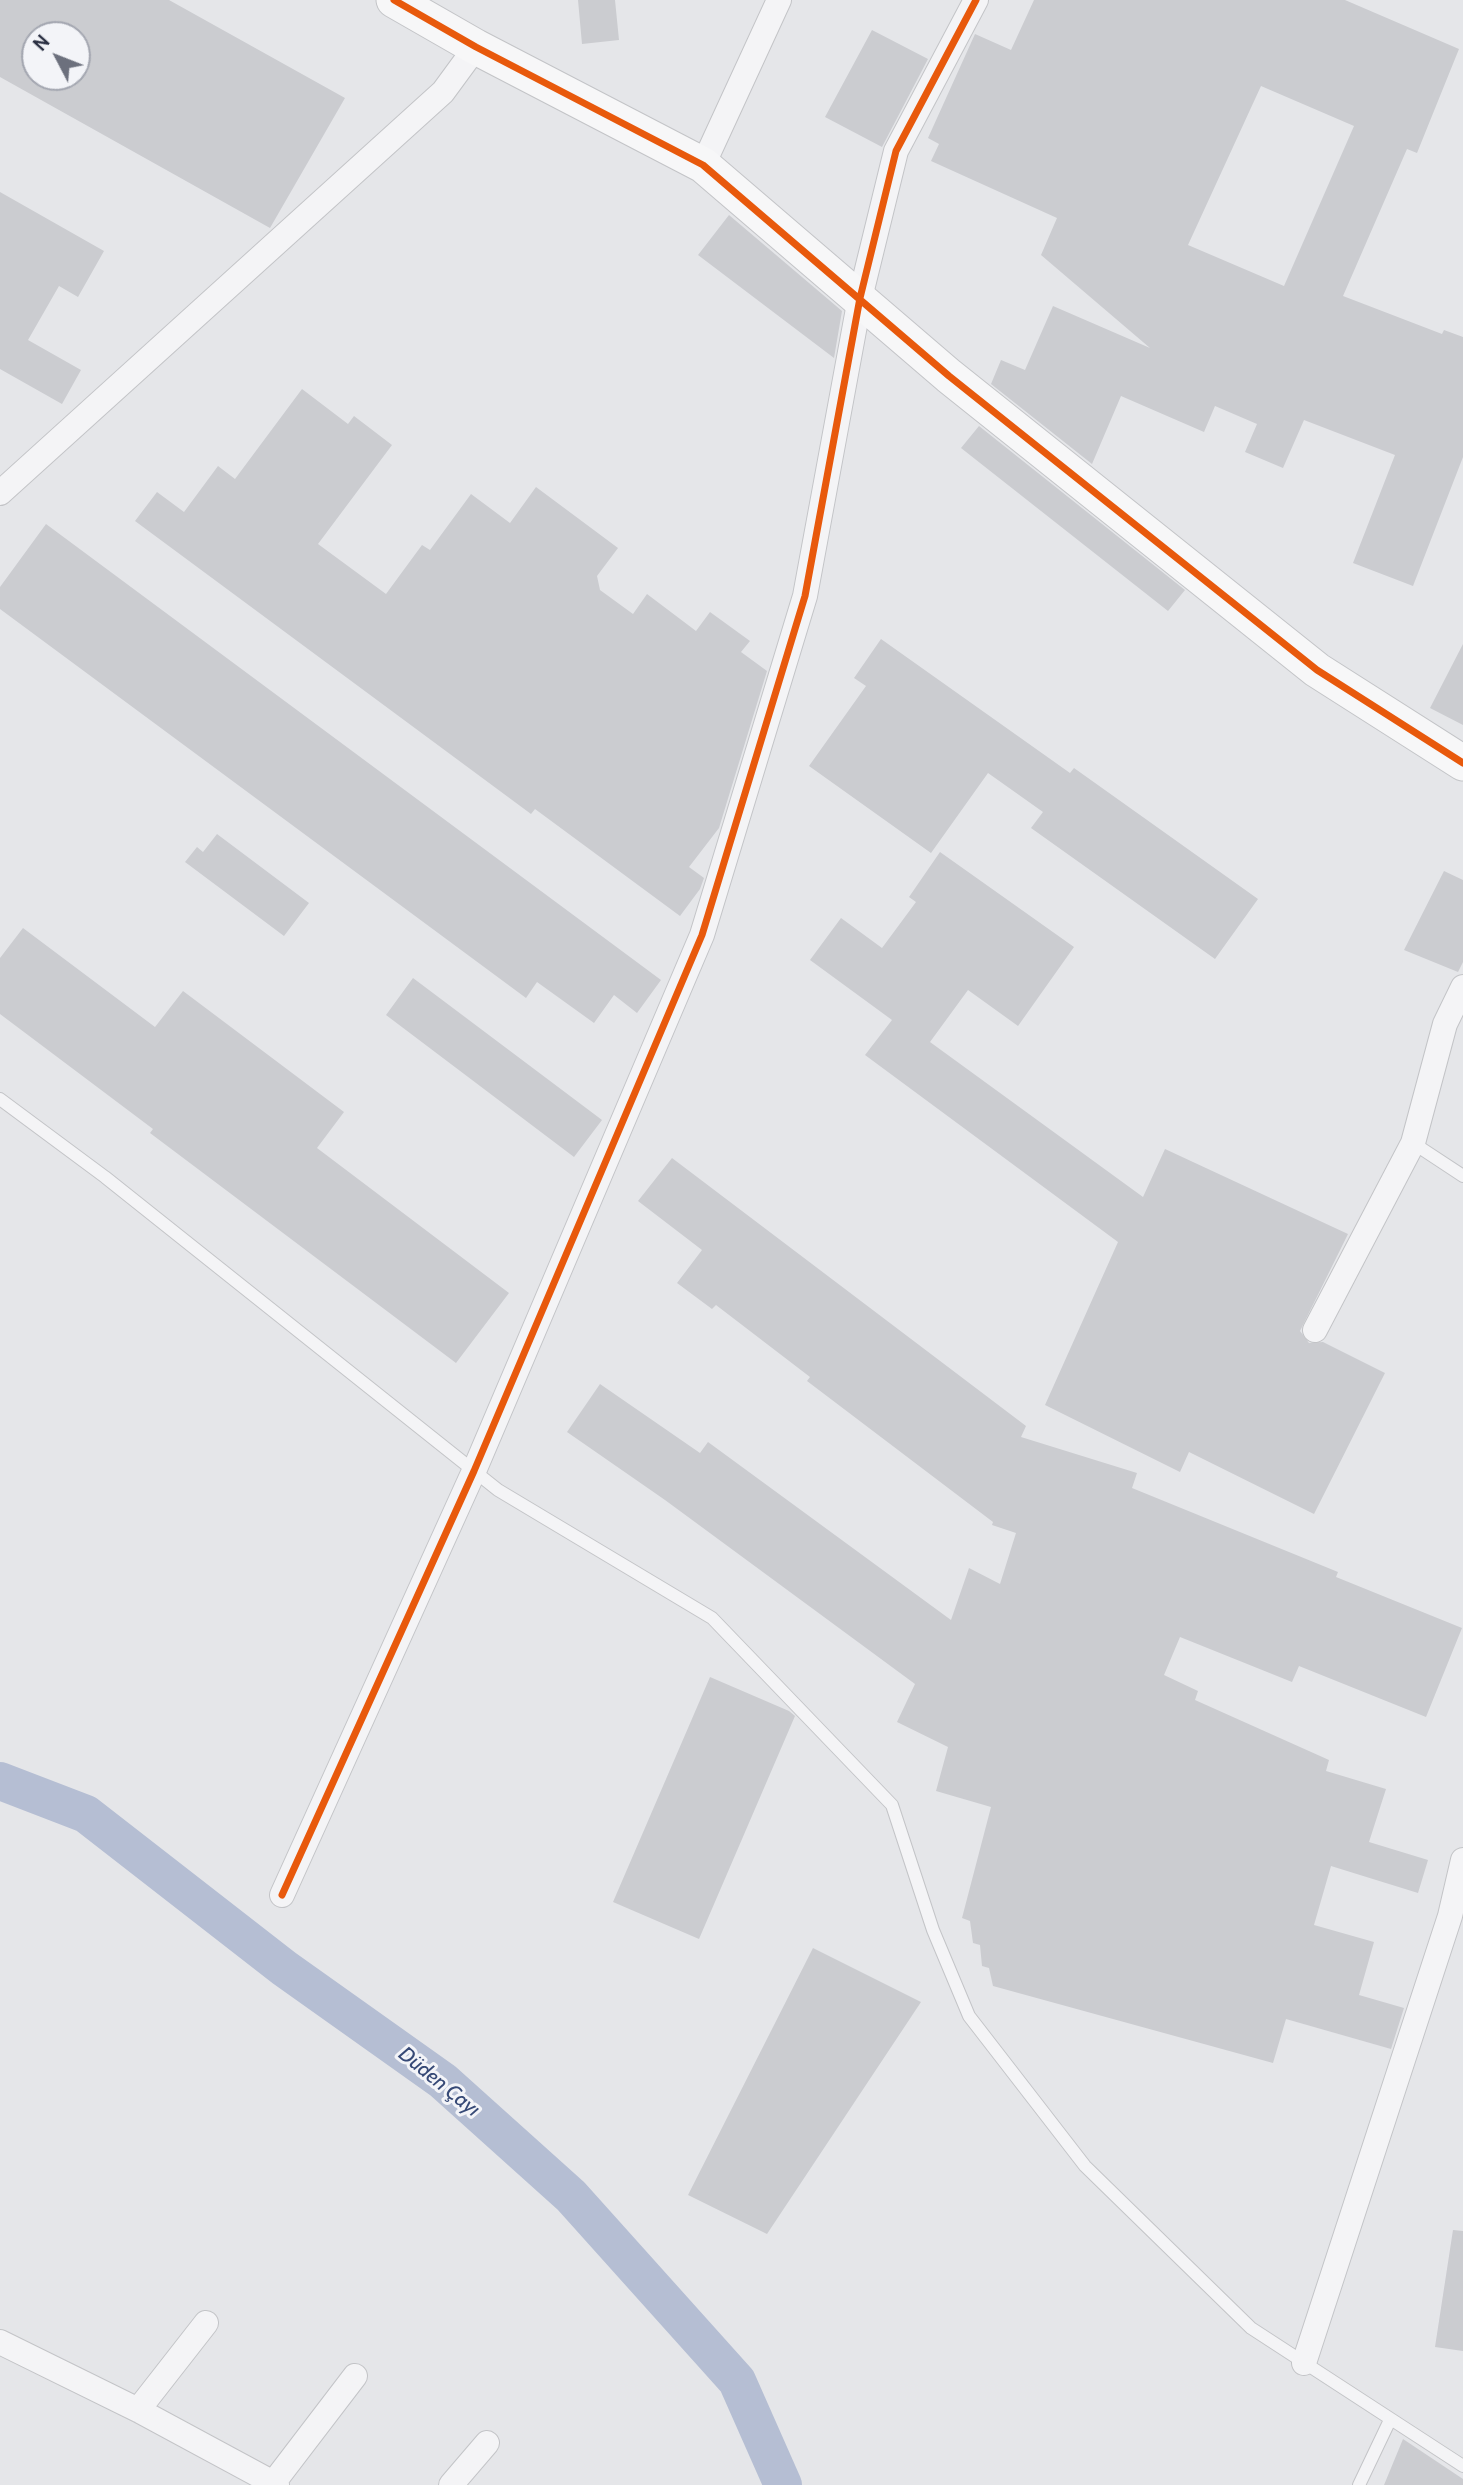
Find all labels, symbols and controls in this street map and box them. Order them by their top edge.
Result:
north arrow [21,21,91,91]
text: N [28,30,55,56]
water label: Düden Çayı [393,2042,485,2122]

